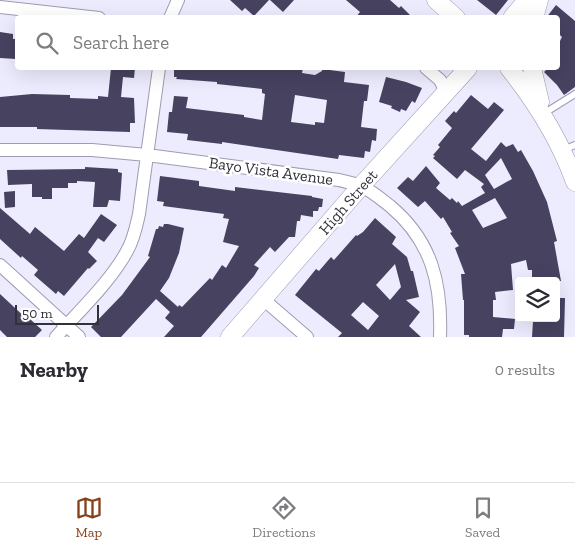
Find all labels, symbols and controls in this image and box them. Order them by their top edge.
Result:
search box [15,15,560,70]
icon: search [33,29,61,57]
text: Search here [73,31,169,54]
street label: Bayo Vista Avenue [208,153,334,189]
street label: High Street [315,166,381,238]
map controls [515,277,560,322]
button: layers [515,277,560,322]
scale bar [15,302,99,325]
text: 50 m [22,305,53,322]
text: Nearby [20,357,88,382]
text: 0 results [495,360,555,379]
tab: Map [75,494,103,541]
tab: Directions [252,494,316,541]
tab: Saved [465,494,500,541]

